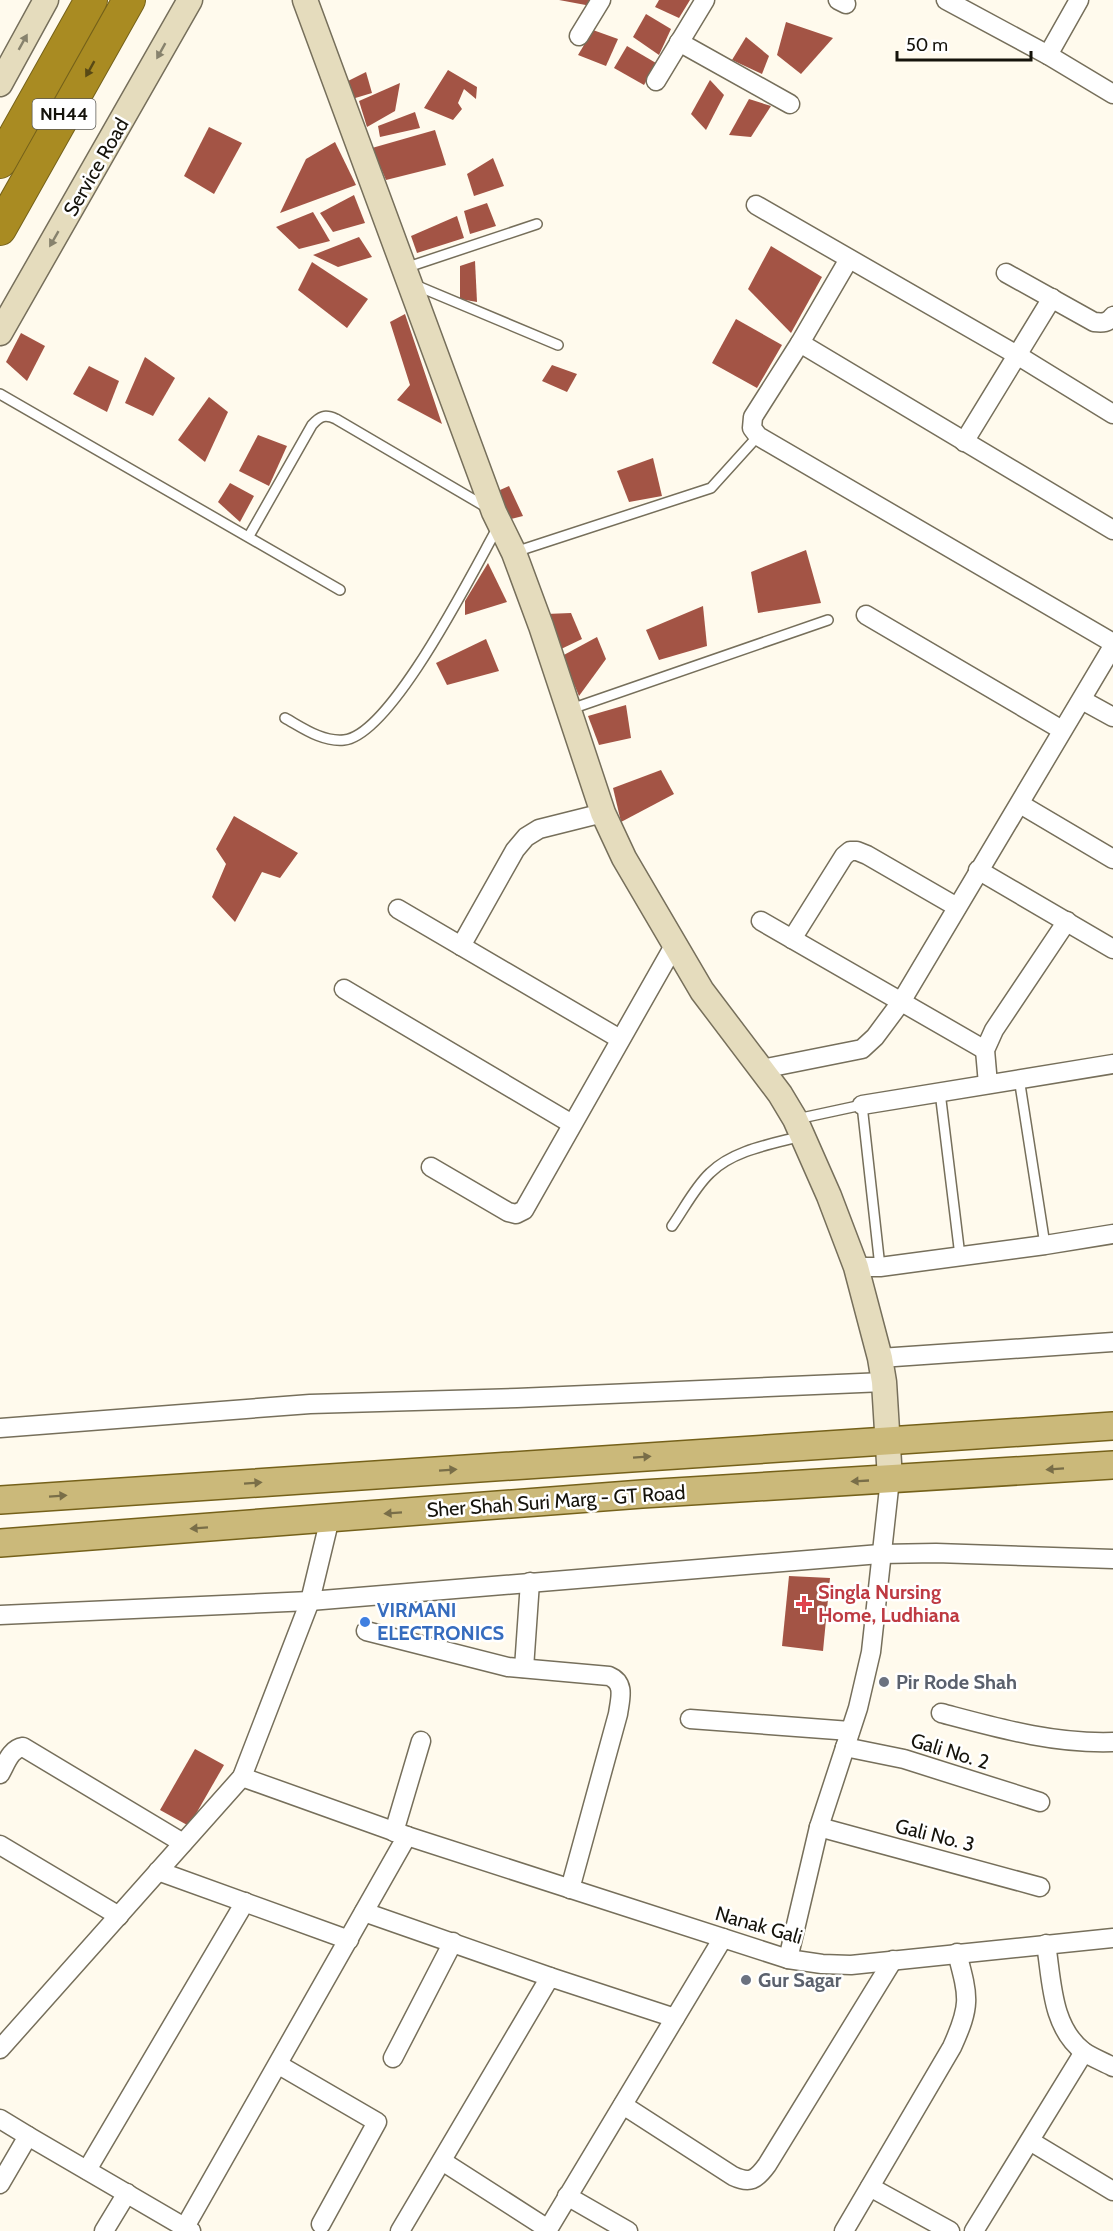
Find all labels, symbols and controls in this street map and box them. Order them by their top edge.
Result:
scale bar [897,24,1030,62]
one-way arrow [18,33,28,50]
text: 50 m [906,34,948,56]
one-way arrow [156,43,167,59]
one-way arrow [85,61,95,78]
road number: NH44 [32,99,96,129]
street label: Service Road [58,114,134,220]
one-way arrow [49,230,59,247]
one-way arrow [633,1453,652,1462]
one-way arrow [1045,1464,1064,1474]
one-way arrow [438,1466,457,1475]
one-way arrow [850,1477,869,1486]
one-way arrow [243,1478,262,1488]
street label: Sher Shah Suri Marg - GT Road [426,1480,686,1522]
one-way arrow [49,1491,68,1500]
one-way arrow [384,1508,403,1518]
one-way arrow [189,1523,208,1533]
place label: Singla Nursing Home, Ludhiana [818,1580,960,1627]
marker: Singla Nursing Home, Ludhiana [795,1595,813,1613]
place label: VIRMANI ELECTRONICS [377,1598,504,1645]
marker: VIRMANI ELECTRONICS [358,1615,372,1629]
place label: Pir Rode Shah [896,1670,1017,1694]
marker: Pir Rode Shah [877,1675,891,1689]
street label: Gali No. 2 [908,1728,992,1774]
street label: Gali No. 3 [893,1814,977,1856]
street label: Nanak Gali [713,1901,805,1949]
place label: Gur Sagar [758,1968,842,1992]
marker: Gur Sagar [739,1973,753,1987]

